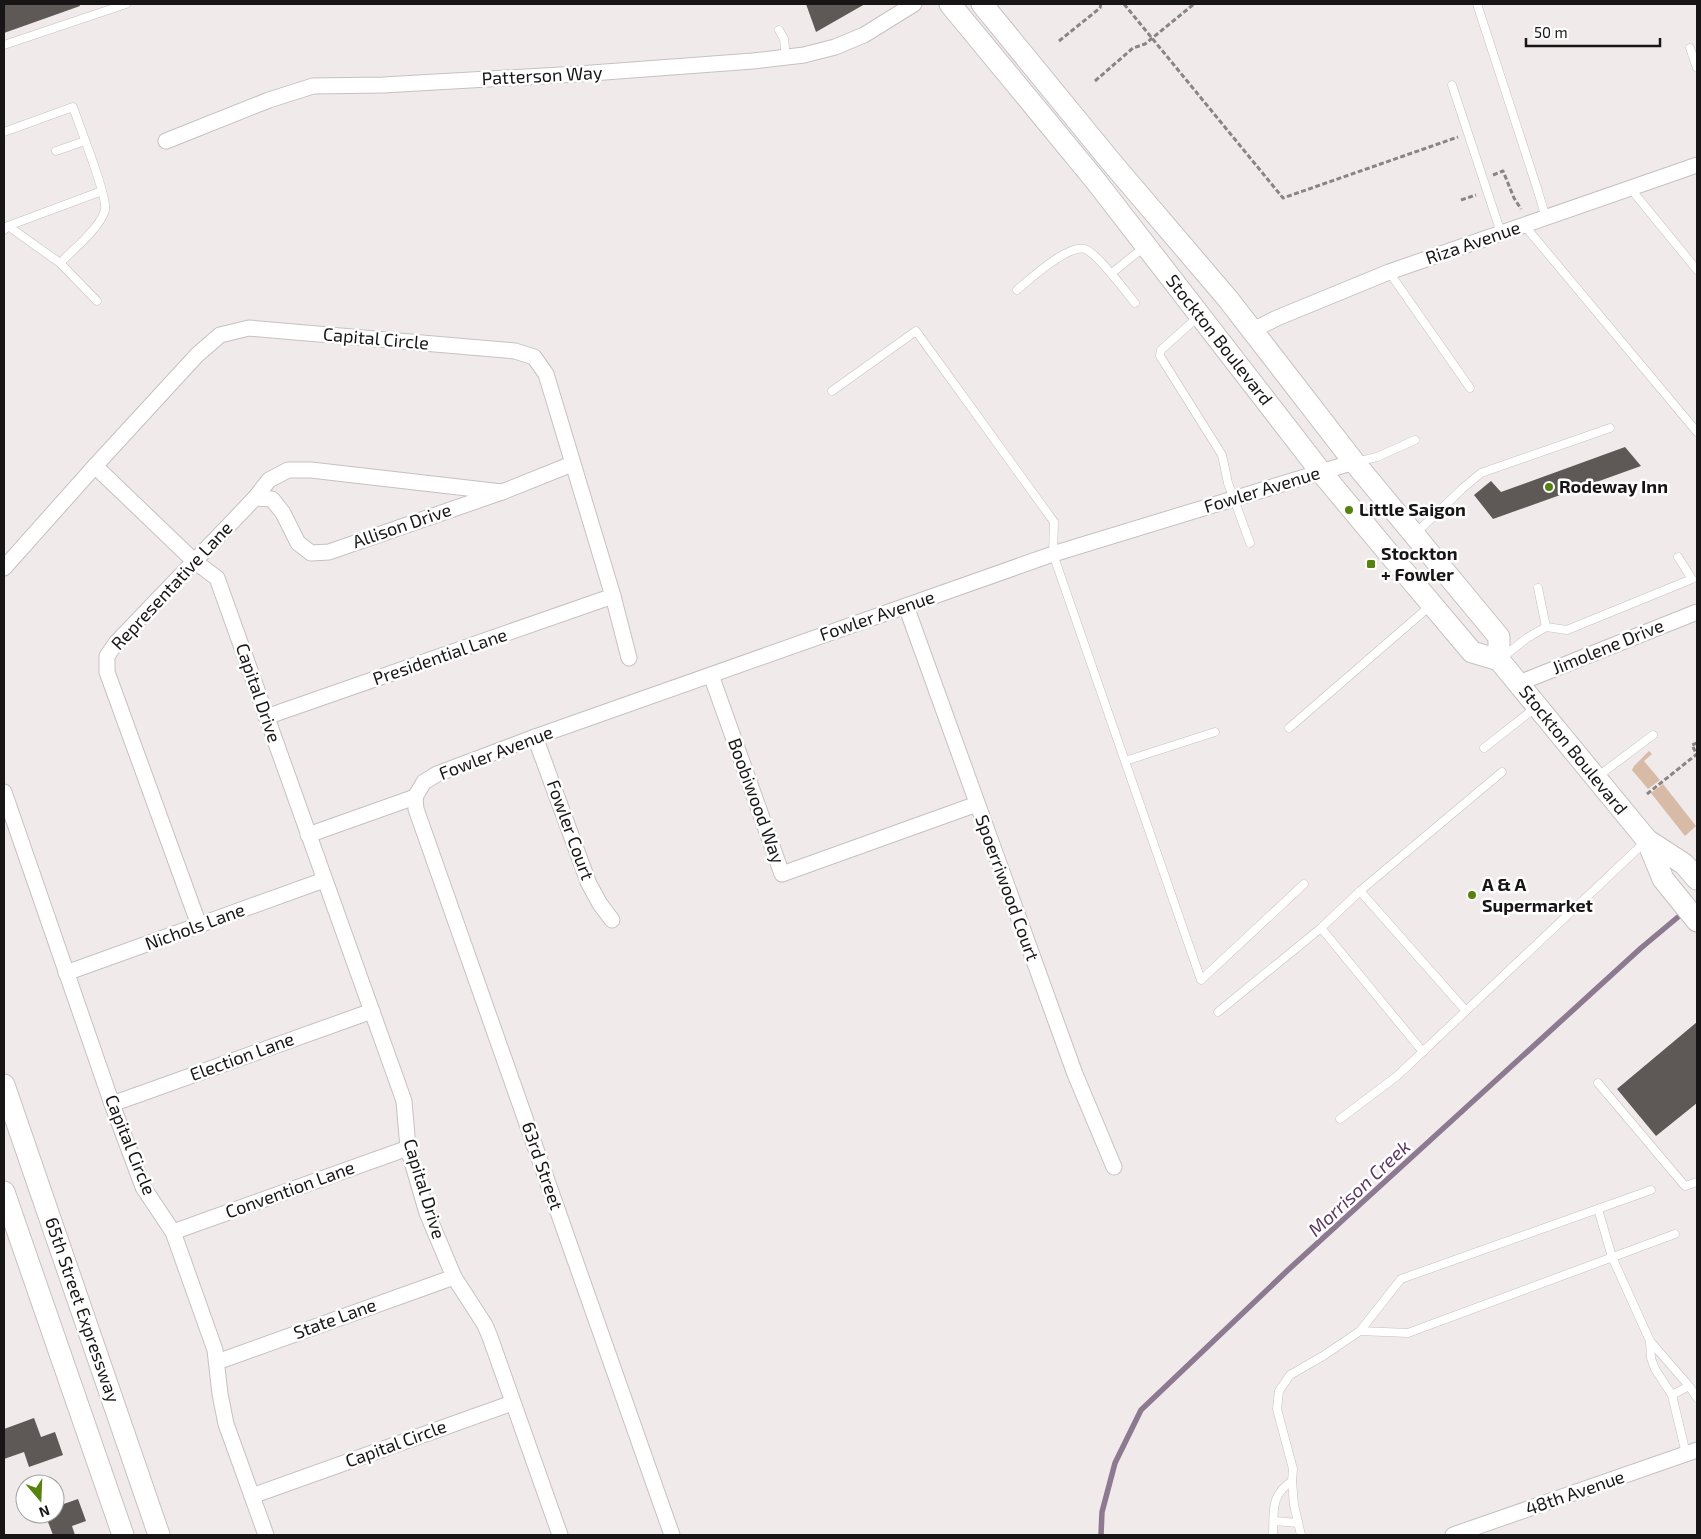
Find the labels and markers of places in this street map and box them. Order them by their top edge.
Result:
place label: Rodeway Inn [1559,475,1668,497]
marker: Rodeway Inn [1543,481,1555,493]
place label: Little Saigon [1359,498,1466,520]
marker: Little Saigon [1343,504,1355,516]
place label: Stockton + Fowler [1381,542,1458,585]
marker: Stockton + Fowler [1365,558,1377,570]
place label: A & A Supermarket [1482,873,1594,916]
marker: A & A Supermarket [1466,889,1478,901]

